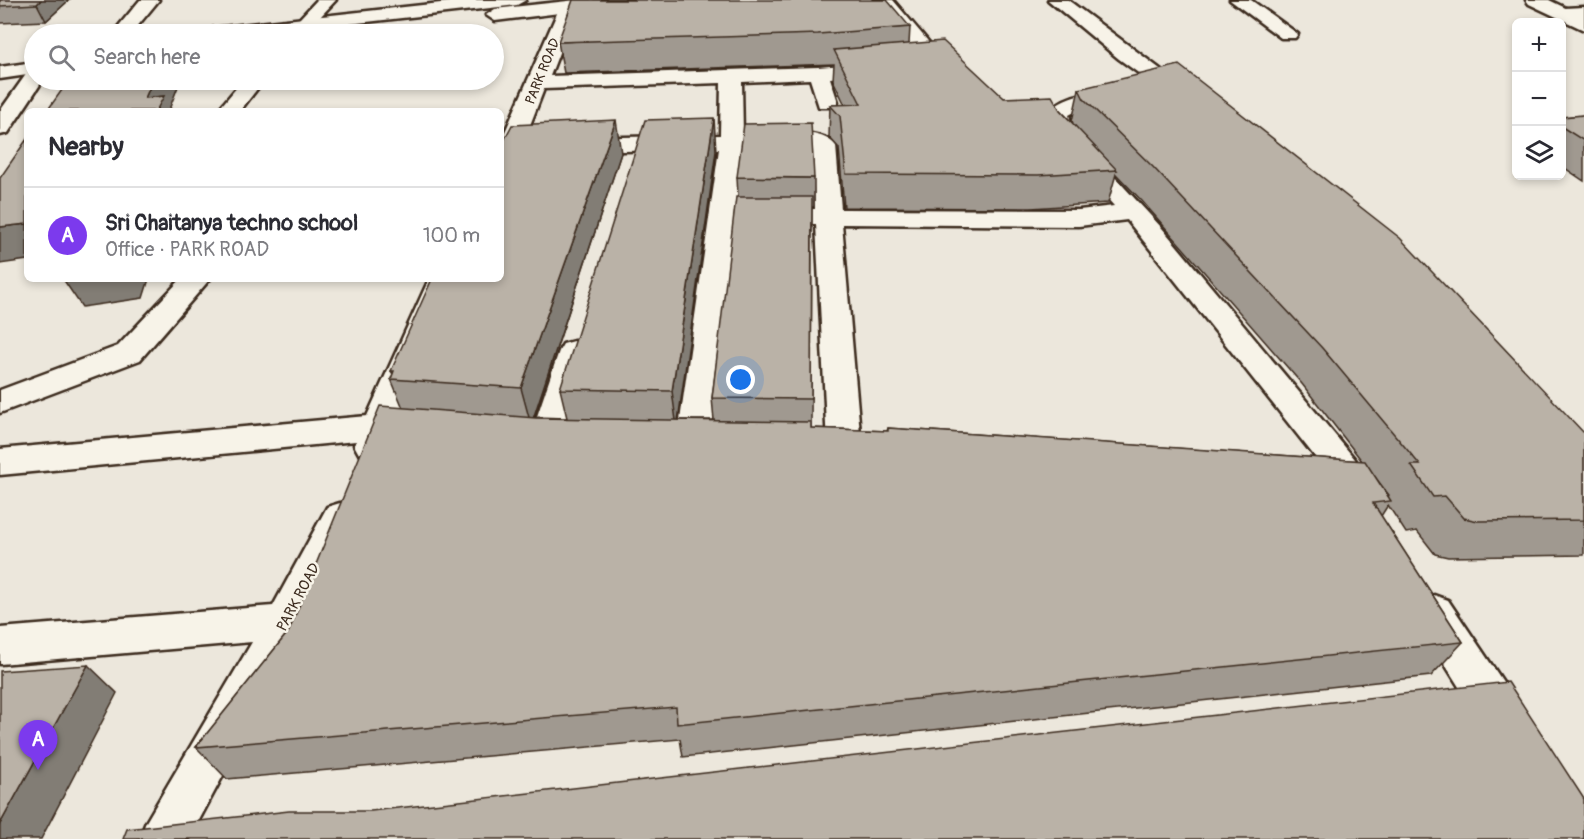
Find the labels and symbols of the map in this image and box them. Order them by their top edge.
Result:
street label: PARK ROAD [522,35,563,107]
your location [726,365,755,394]
street label: PARK ROAD [273,560,324,635]
pin: A [18,720,57,770]

